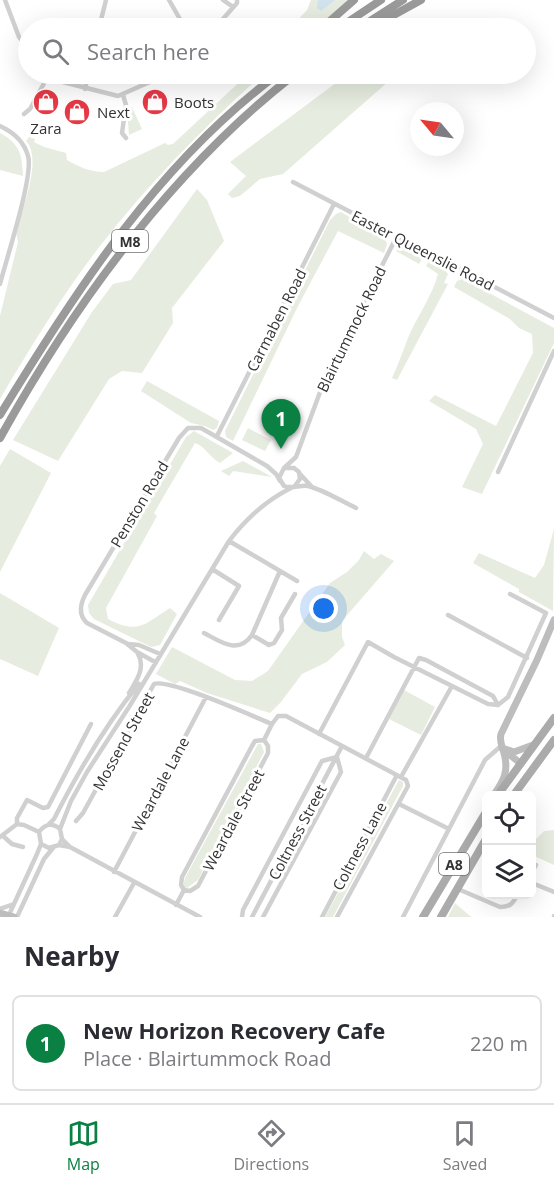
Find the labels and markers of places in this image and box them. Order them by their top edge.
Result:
shop icon: Zara [31,87,61,117]
shop icon: Boots [140,87,170,117]
place label: Boots [174,92,214,112]
shop icon: Next [62,97,92,127]
place label: Next [97,102,130,122]
place label: Zara [30,118,62,138]
pin: 1 [262,400,300,449]

